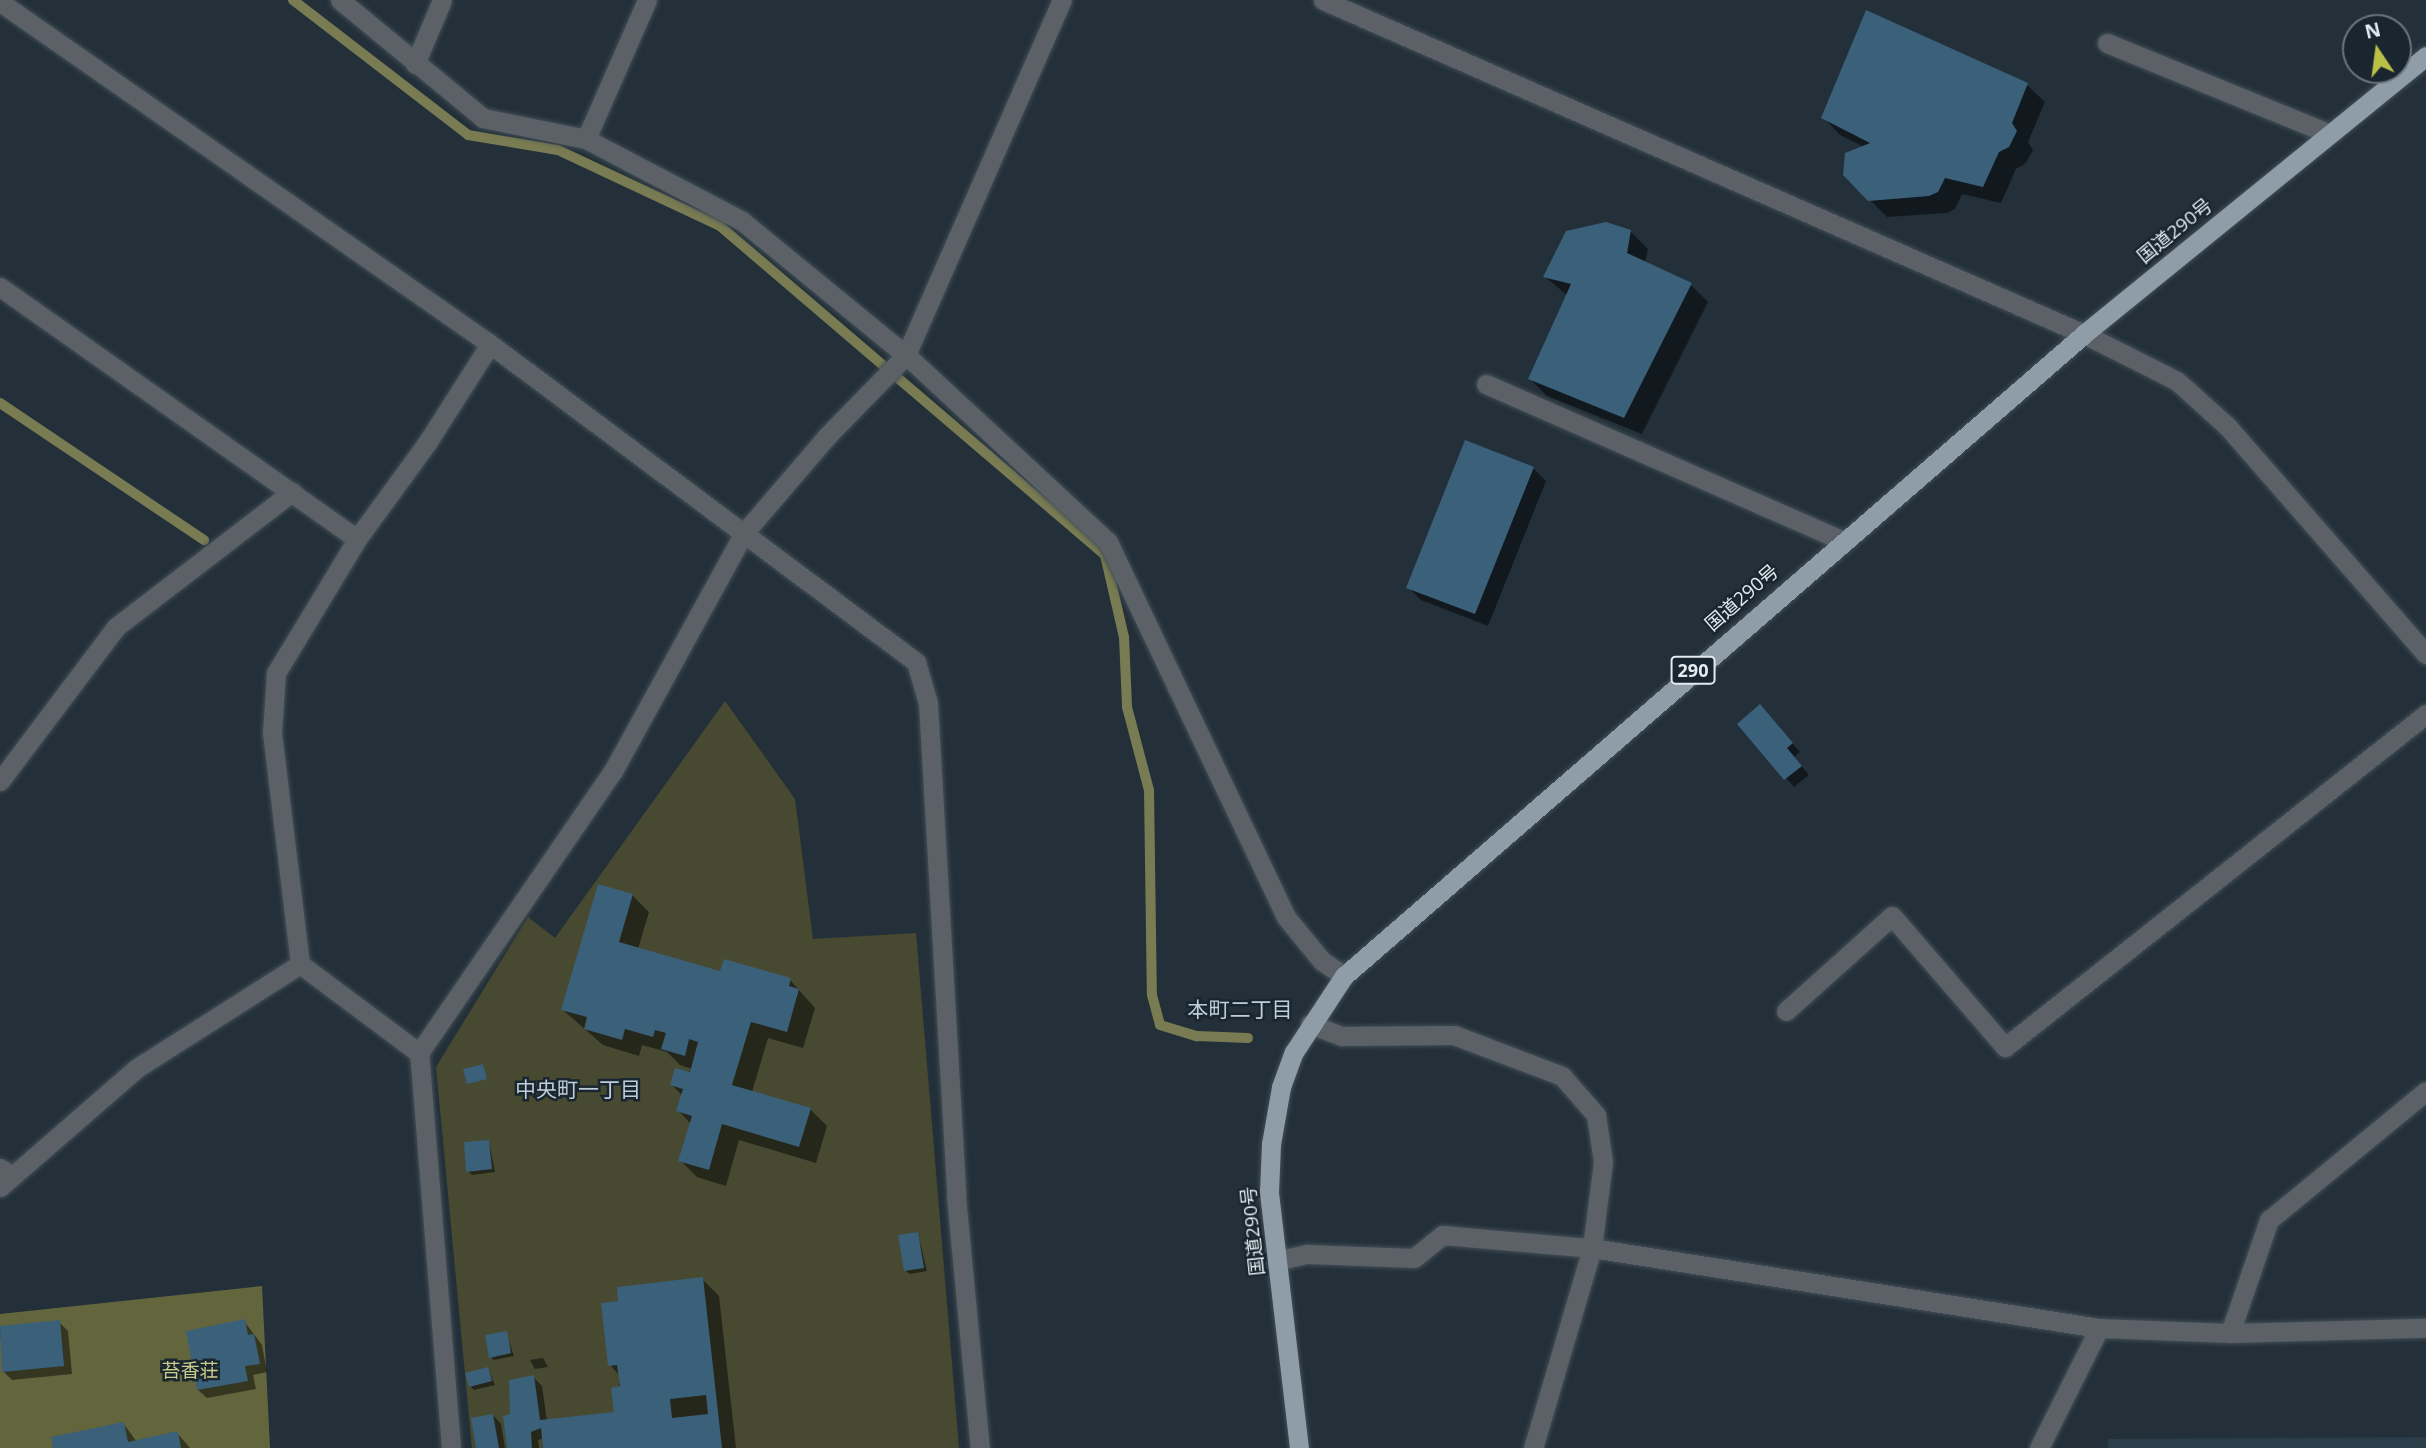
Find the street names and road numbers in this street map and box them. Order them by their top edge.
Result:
street label: 国道290号 [2133,194,2217,268]
street label: 国道290号 [1701,560,1783,636]
road number: 290 [1670,656,1716,684]
street label: 国道290号 [1237,1185,1269,1277]

